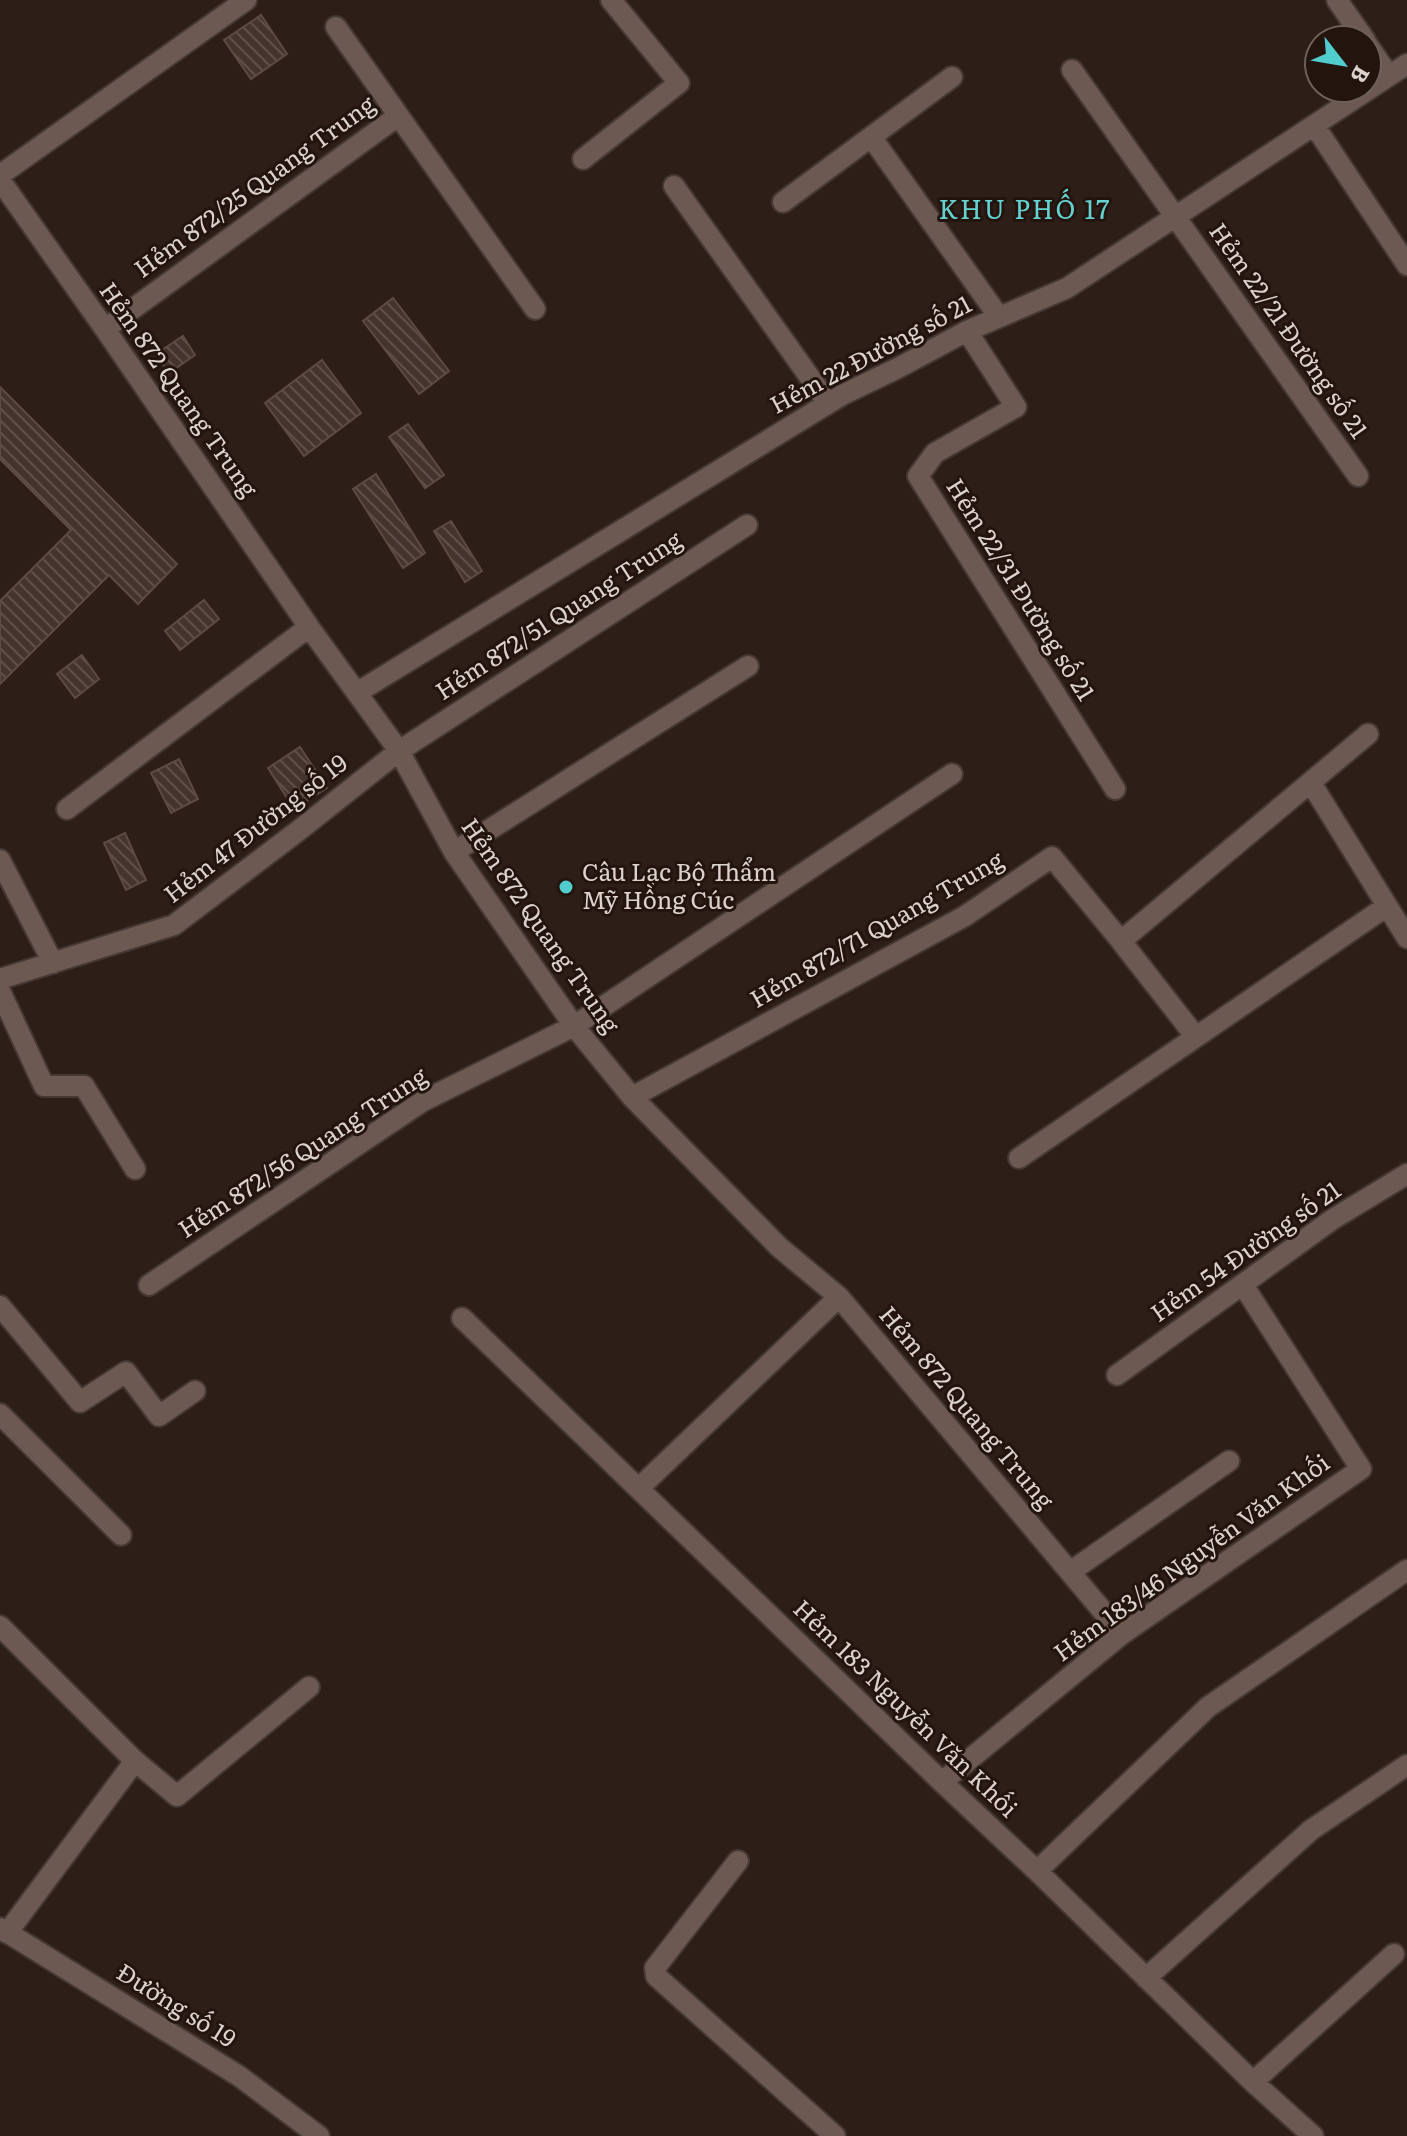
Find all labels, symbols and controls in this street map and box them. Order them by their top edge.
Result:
north arrow [1303,24,1383,104]
text: B [1343,60,1379,90]
street label: Hẻm 872/25 Quang Trung [126,85,382,284]
district label: KHU PHỐ 17 [938,188,1112,227]
street label: Hẻm 22/21 Đường số 21 [1202,215,1378,445]
street label: Hẻm 872 Quang Trung [92,274,268,504]
street label: Hẻm 22 Đường số 21 [763,285,977,421]
street label: Hẻm 22/31 Đường số 21 [939,471,1105,707]
street label: Hẻm 872/51 Quang Trung [427,521,688,707]
street label: Hẻm 47 Đường số 19 [155,744,354,910]
street label: Hẻm 872 Quang Trung [454,810,630,1040]
street label: Hẻm 872/71 Quang Trung [742,840,1010,1015]
place label: Câu Lạc Bộ Thẩm Mỹ Hồng Cúc [582,853,776,916]
marker: Câu Lạc Bộ Thẩm Mỹ Hồng Cúc [557,878,575,896]
street label: Hẻm 872/56 Quang Trung [170,1057,434,1245]
street label: Hẻm 54 Đường số 21 [1142,1171,1347,1329]
street label: Hẻm 872 Quang Trung [872,1297,1064,1516]
street label: Hẻm 183/46 Nguyễn Văn Khối [1045,1444,1336,1668]
street label: Hẻm 183 Nguyễn Văn Khối [787,1590,1027,1824]
street label: Đường số 19 [111,1953,244,2054]

